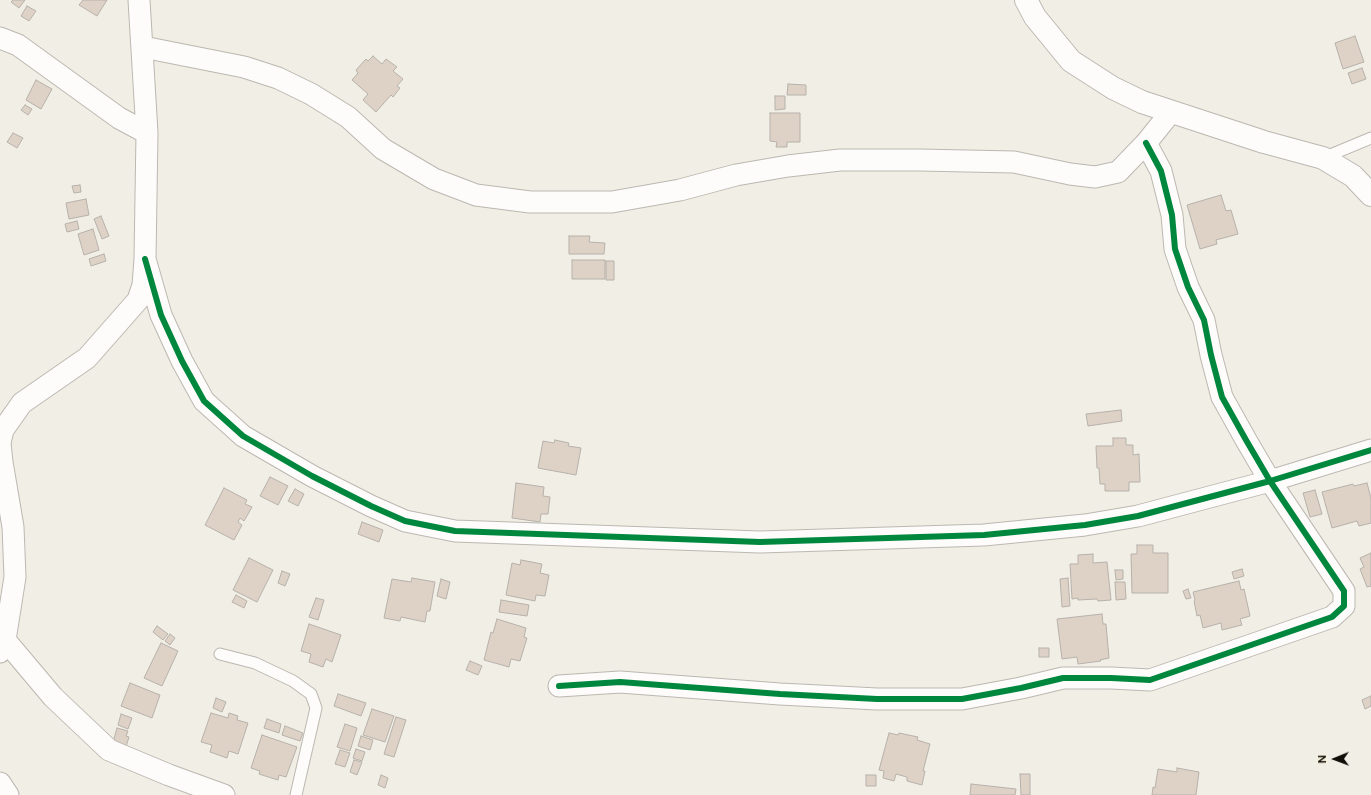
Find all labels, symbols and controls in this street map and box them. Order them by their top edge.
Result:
north arrow [1315,739,1355,779]
text: N [1316,755,1329,764]

